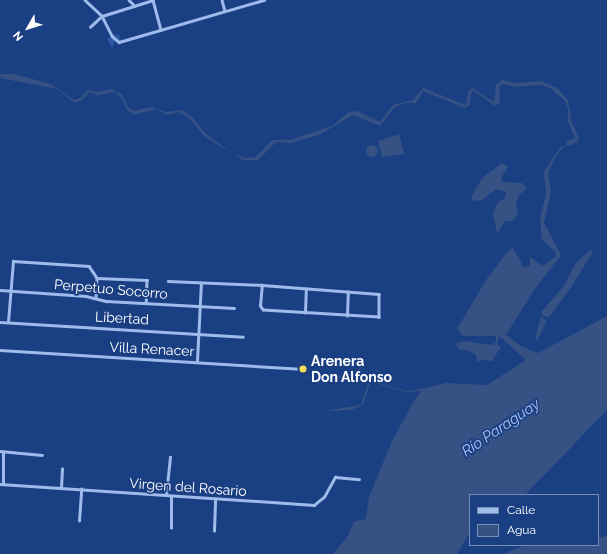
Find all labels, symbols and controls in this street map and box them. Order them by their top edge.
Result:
north arrow [8,8,48,48]
text: N [11,29,26,43]
street label: Perpetuo Socorro [53,276,169,302]
street label: Libertad [95,308,149,328]
street label: Villa Renacer [109,338,195,360]
place label: Arenera Don Alfonso [311,353,393,386]
marker: Arenera Don Alfonso [298,364,308,374]
water label: Río Paraguay [459,395,543,461]
street label: Virgen del Rosario [129,475,247,499]
legend [469,494,599,546]
text: Calle [507,503,535,517]
text: Agua [507,523,536,537]

